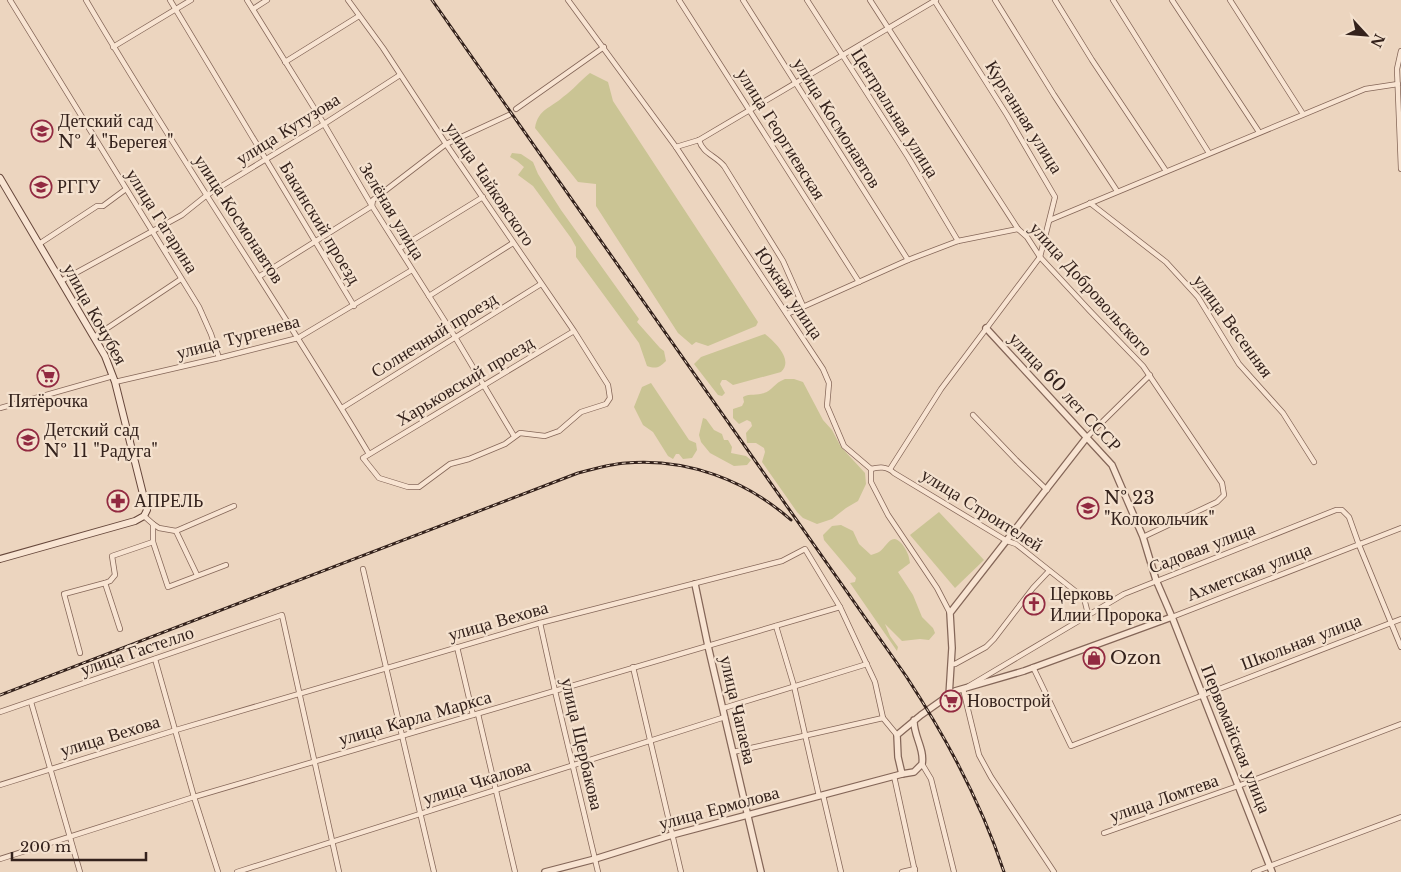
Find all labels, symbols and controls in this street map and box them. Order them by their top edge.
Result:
north arrow [1341,10,1391,60]
text: N [1367,31,1389,51]
street label: Центральная улица [846,44,944,182]
street label: улица Космонавтов [788,54,886,192]
street label: Курганная улица [980,56,1068,178]
street label: улица Георгиевская [732,64,830,204]
street label: улица Кутузова [232,88,344,170]
place label: Детский сад № 4 "Берегея" [58,110,174,153]
street label: улица Чайковского [440,118,540,250]
school or university icon: Детский сад № 4 "Берегея" [30,119,54,143]
street label: улица Космонавтов [189,150,289,288]
street label: Бакинский проезд [275,158,365,288]
street label: Зелёная улица [354,158,430,264]
street label: улица Гагарина [121,165,203,277]
school or university icon: РГГУ [29,175,53,199]
place label: РГГУ [57,176,101,198]
street label: улица Добровольского [1025,217,1157,361]
street label: Южная улица [750,243,828,343]
street label: улица Кочубея [58,260,132,368]
street label: улица Весенняя [1188,270,1278,382]
street label: Солнечный проезд [367,287,501,383]
street label: улица Тургенева [174,310,302,364]
street label: улица 60 лет СССР [1004,328,1126,456]
street label: Харьковский проезд [392,331,538,431]
supermarket icon: Пятёрочка [36,364,60,388]
place label: Пятёрочка [8,390,88,412]
place label: Детский сад № 11 "Радуга" [44,419,158,462]
school or university icon: Детский сад № 11 "Радуга" [16,428,40,452]
street label: улица Строителей [917,464,1047,556]
place label: № 23 "Колокольчик" [1104,487,1215,530]
pharmacy icon: АПРЕЛЬ [106,489,130,513]
place label: АПРЕЛЬ [134,490,203,512]
school or university icon: № 23 "Колокольчик" [1076,496,1100,520]
street label: Садовая улица [1146,518,1258,578]
street label: Ахметская улица [1184,538,1314,606]
place label: Церковь Илии Пророка [1050,583,1162,626]
church icon: Церковь Илии Пророка [1022,592,1046,616]
street label: улица Вехова [445,596,551,646]
street label: Школьная улица [1238,609,1364,675]
street label: улица Гастелло [77,621,197,681]
shop icon: Ozon [1082,646,1106,670]
place label: Ozon [1110,647,1161,669]
street label: улица Чапаева [715,653,761,767]
street label: Первомайская улица [1196,662,1276,816]
street label: улица Щербакова [556,676,608,812]
street label: улица Карла Маркса [336,686,494,750]
supermarket icon: Новострой [939,689,963,713]
place label: Новострой [967,690,1051,712]
street label: улица Вехова [58,710,162,762]
street label: улица Чкалова [420,754,534,810]
street label: улица Ломтева [1107,769,1221,827]
street label: улица Ермолова [656,781,782,835]
scale bar [12,830,146,862]
text: 200 m [20,837,71,856]

